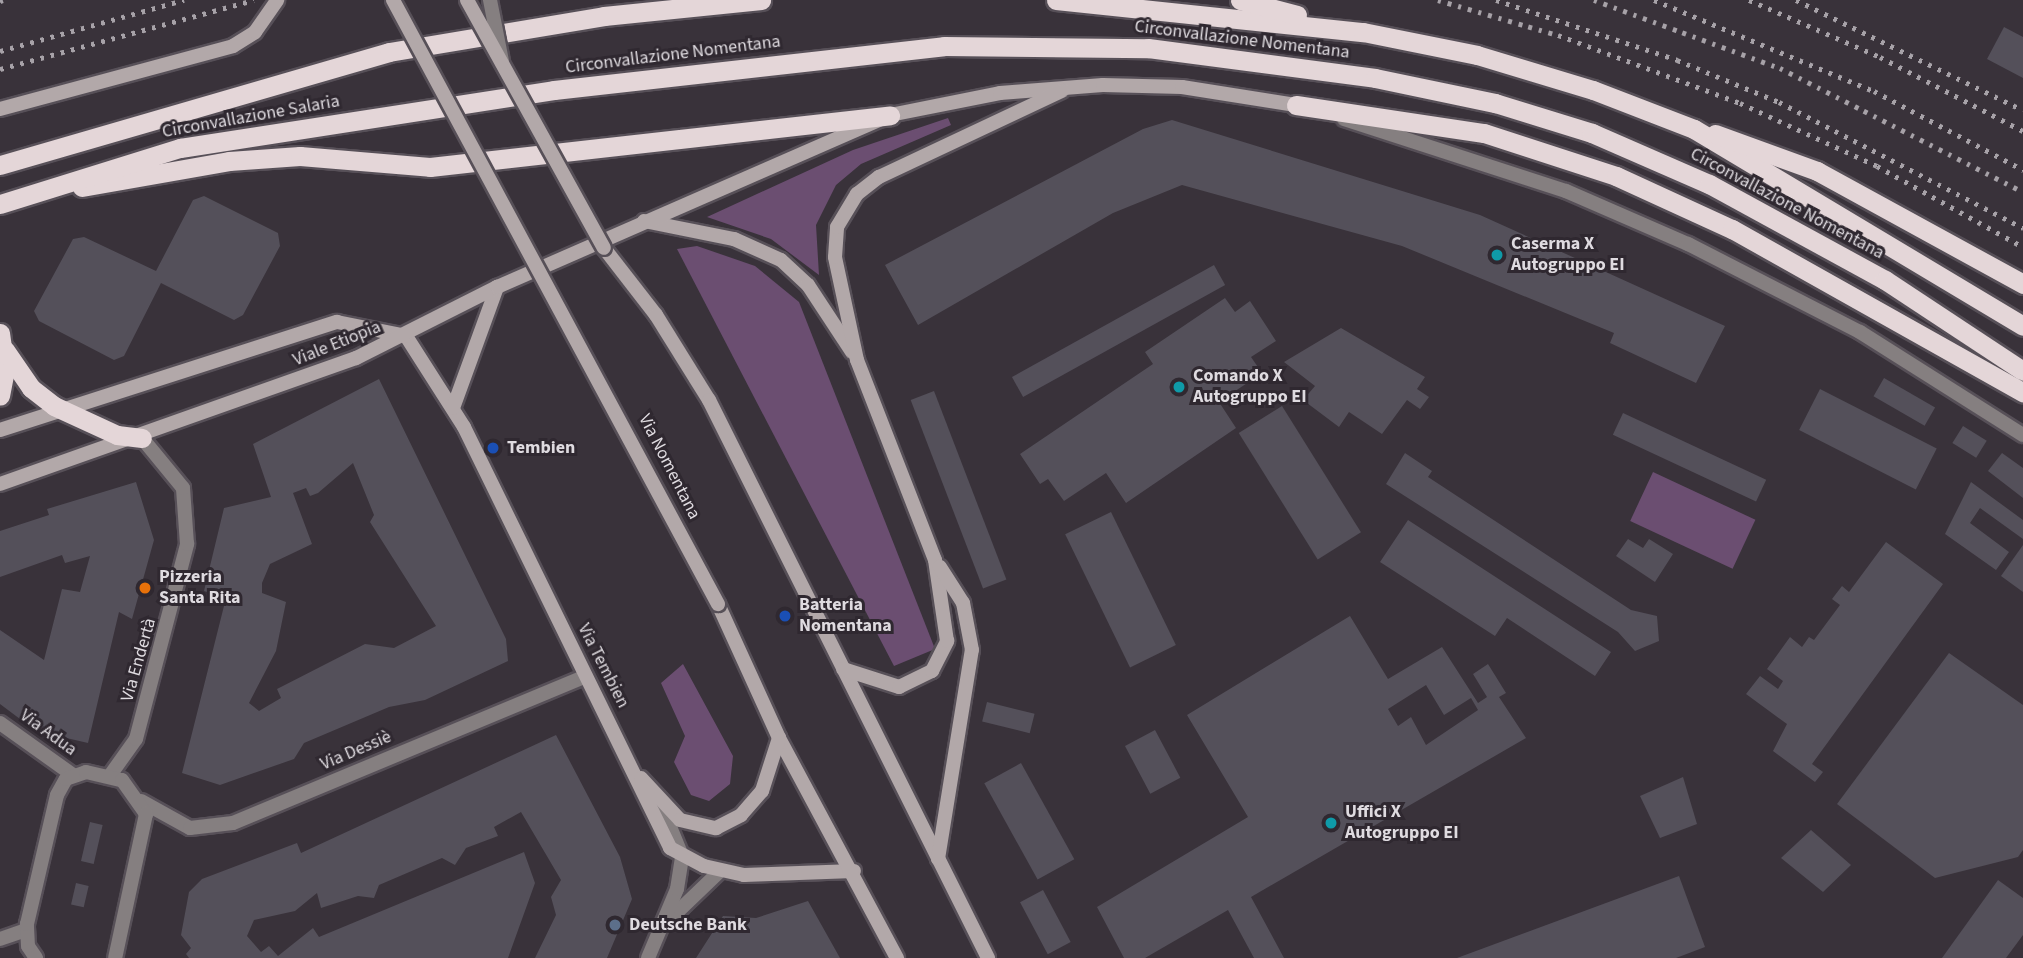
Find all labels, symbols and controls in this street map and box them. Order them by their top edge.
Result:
street label: Circonvallazione Nomentana [1133,16,1351,64]
street label: Circonvallazione Nomentana [564,31,782,79]
street label: Circonvallazione Salaria [161,91,341,143]
street label: Circonvallazione Nomentana [1686,144,1888,264]
place label: Caserma X Autogruppo EI [1511,234,1625,276]
marker: Caserma X Autogruppo EI [1489,247,1505,263]
street label: Viale Etiopia [290,317,384,371]
place label: Comando X Autogruppo EI [1193,366,1307,408]
marker: Comando X Autogruppo EI [1171,379,1187,395]
street label: Via Nomentana [633,411,705,523]
place label: Tembien [507,437,575,459]
marker: Tembien [485,440,501,456]
place label: Pizzeria Santa Rita [159,567,240,610]
marker: Pizzeria Santa Rita [137,580,153,596]
place label: Batteria Nomentana [799,595,892,638]
marker: Batteria Nomentana [777,608,793,624]
street label: Via Endertà [117,616,161,704]
street label: Via Tembien [573,620,633,712]
street label: Via Adua [15,705,81,761]
street label: Via Dessiè [317,726,395,776]
place label: Uffici X Autogruppo EI [1345,802,1459,844]
marker: Uffici X Autogruppo EI [1323,815,1339,831]
place label: Deutsche Bank [629,914,747,936]
marker: Deutsche Bank [607,917,623,933]

